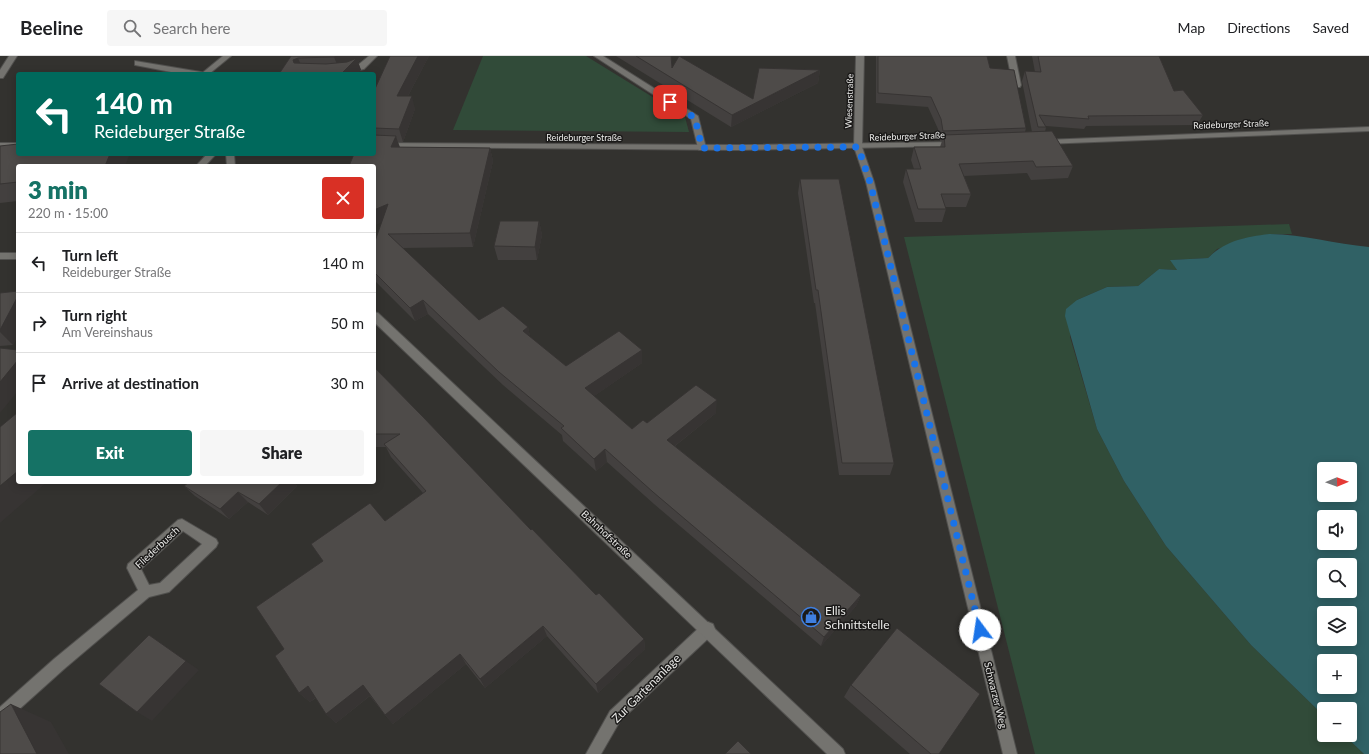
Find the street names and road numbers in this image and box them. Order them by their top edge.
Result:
street label: Wiesenstraße [843,73,855,129]
street label: Reideburger Straße [1193,117,1269,131]
street label: Reideburger Straße [869,129,945,143]
street label: Reideburger Straße [546,132,622,143]
street label: Bahnhofstraße [579,508,635,560]
street label: Fliederbusch [132,524,182,570]
street label: Zur Gartenanlage [608,650,684,726]
street label: Schwarzer Weg [982,661,1010,729]

